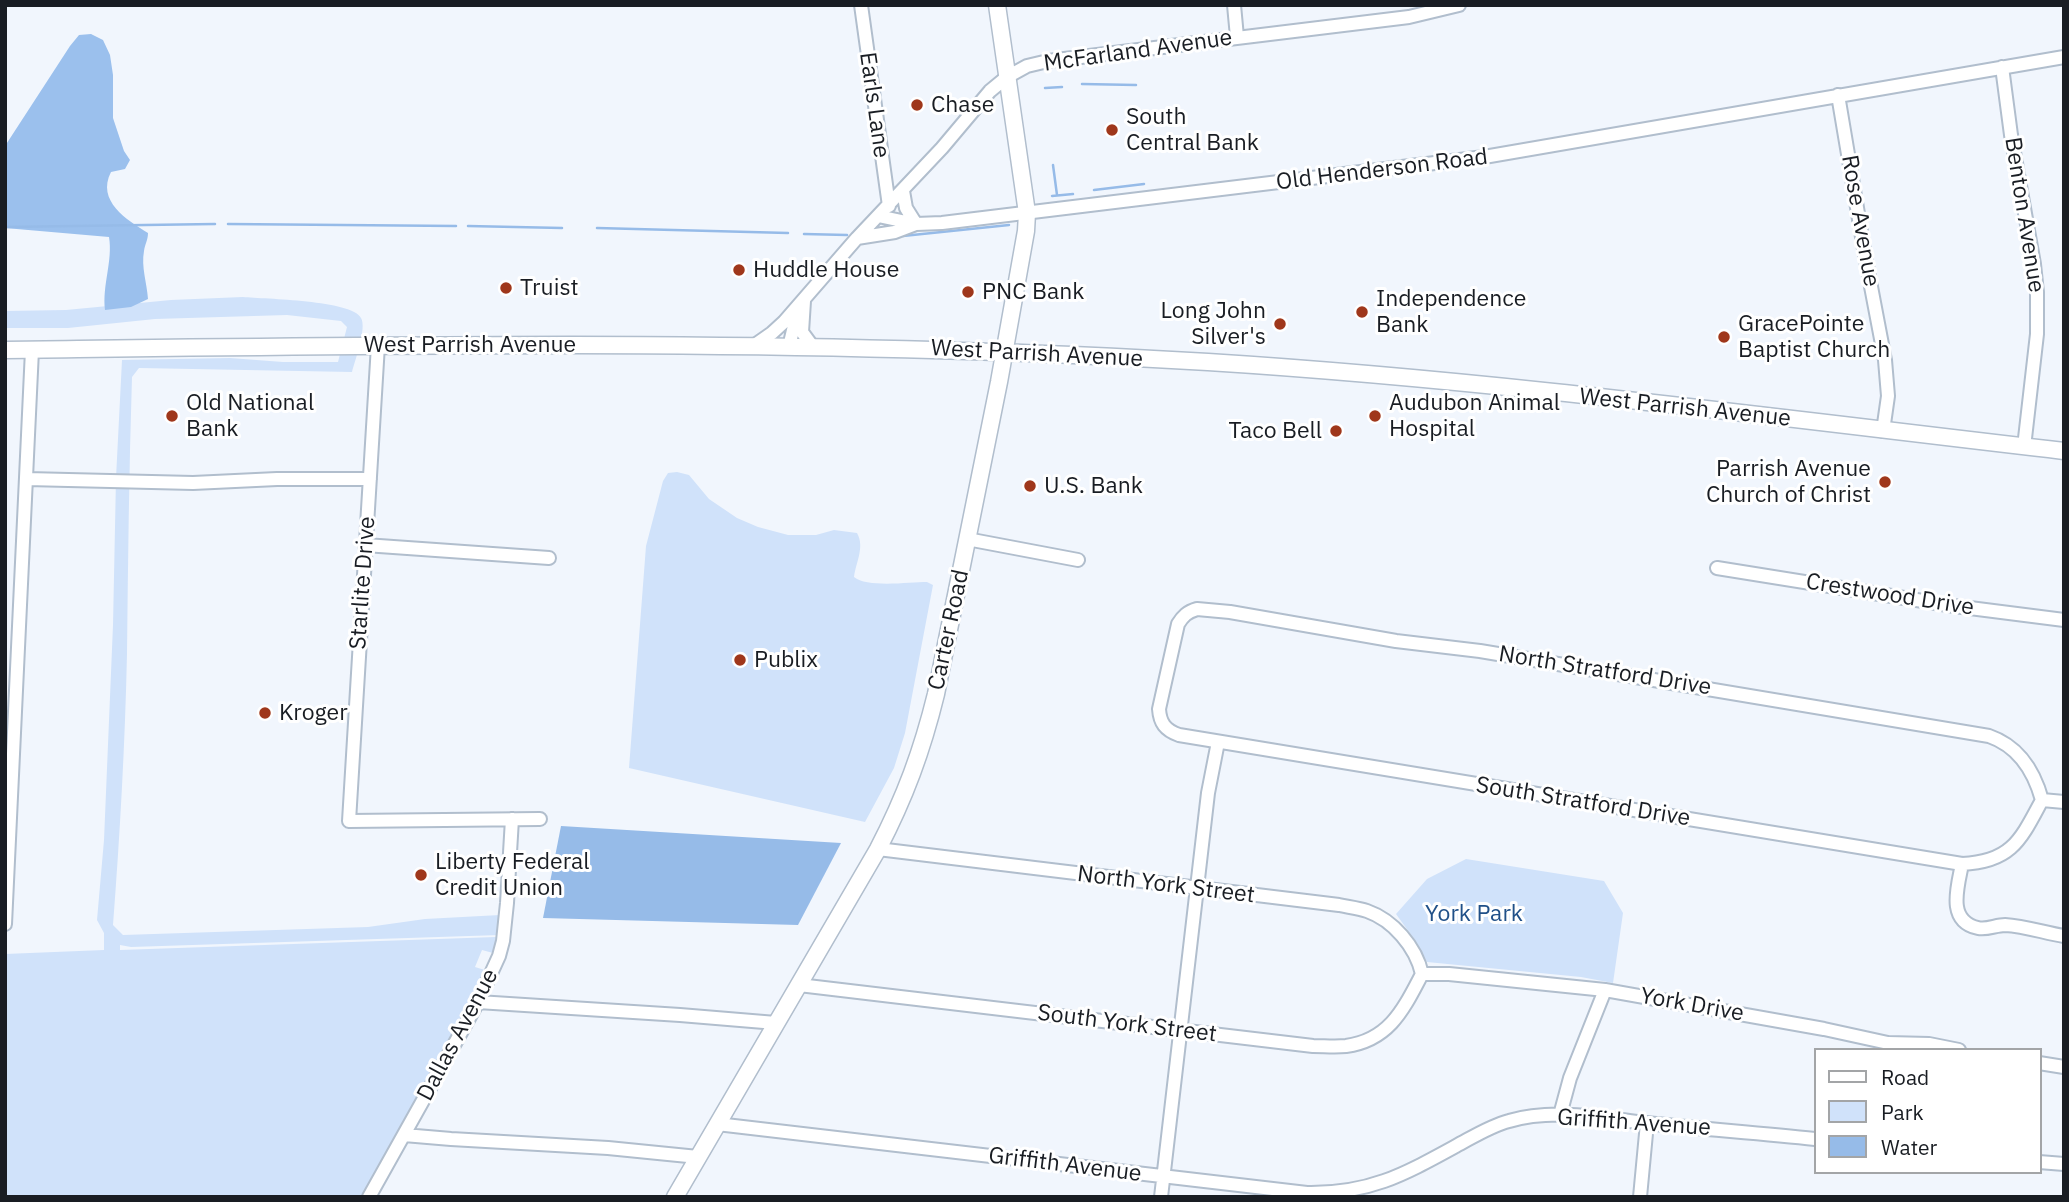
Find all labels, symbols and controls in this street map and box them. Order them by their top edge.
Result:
street label: McFarland Avenue [1042,24,1234,78]
street label: Earls Lane [853,50,895,160]
place label: Chase [931,91,994,119]
marker: Chase [909,97,925,113]
place label: South Central Bank [1126,103,1259,157]
marker: South Central Bank [1104,122,1120,138]
street label: Benton Avenue [1998,135,2050,295]
street label: Old Henderson Road [1275,143,1489,197]
street label: Rose Avenue [1835,153,1885,289]
place label: Huddle House [753,256,899,284]
marker: Huddle House [731,262,747,278]
place label: Truist [520,274,578,302]
place label: PNC Bank [982,278,1084,306]
marker: Truist [498,280,514,296]
marker: PNC Bank [960,284,976,300]
place label: Independence Bank [1376,285,1526,339]
place label: Long John Silver's [1160,297,1266,351]
marker: Independence Bank [1354,304,1370,320]
place label: GracePointe Baptist Church [1738,310,1890,364]
marker: Long John Silver's [1272,316,1288,332]
marker: GracePointe Baptist Church [1716,329,1732,345]
street label: West Parrish Avenue [364,331,576,359]
street label: West Parrish Avenue [930,335,1144,373]
street label: West Parrish Avenue [1578,383,1792,433]
place label: Old National Bank [186,389,314,443]
place label: Audubon Animal Hospital [1389,389,1560,443]
marker: Old National Bank [164,408,180,424]
marker: Audubon Animal Hospital [1367,408,1383,424]
place label: Taco Bell [1228,417,1322,445]
marker: Taco Bell [1328,423,1344,439]
place label: Parrish Avenue Church of Christ [1706,455,1871,509]
place label: U.S. Bank [1044,472,1143,500]
marker: Parrish Avenue Church of Christ [1877,474,1893,490]
marker: U.S. Bank [1022,478,1038,494]
street label: Starlite Drive [345,515,381,651]
street label: Carter Road [923,567,975,693]
street label: Crestwood Drive [1804,568,1976,622]
street label: North Stratford Drive [1497,641,1713,701]
place label: Publix [754,646,818,674]
marker: Publix [732,652,748,668]
place label: Kroger [279,699,348,727]
marker: Kroger [257,705,273,721]
street label: South Stratford Drive [1474,771,1692,833]
place label: Liberty Federal Credit Union [435,848,590,902]
street label: North York Street [1076,860,1256,910]
marker: Liberty Federal Credit Union [413,867,429,883]
park label: York Park [1425,900,1523,928]
street label: Dallas Avenue [412,964,504,1106]
street label: York Drive [1638,982,1746,1028]
street label: South York Street [1036,999,1218,1049]
legend [1814,1048,2041,1174]
text: Road [1881,1063,1929,1091]
text: Park [1881,1098,1924,1126]
street label: Griffith Avenue [1556,1104,1712,1142]
text: Water [1881,1133,1937,1161]
street label: Griffith Avenue [987,1142,1143,1188]

